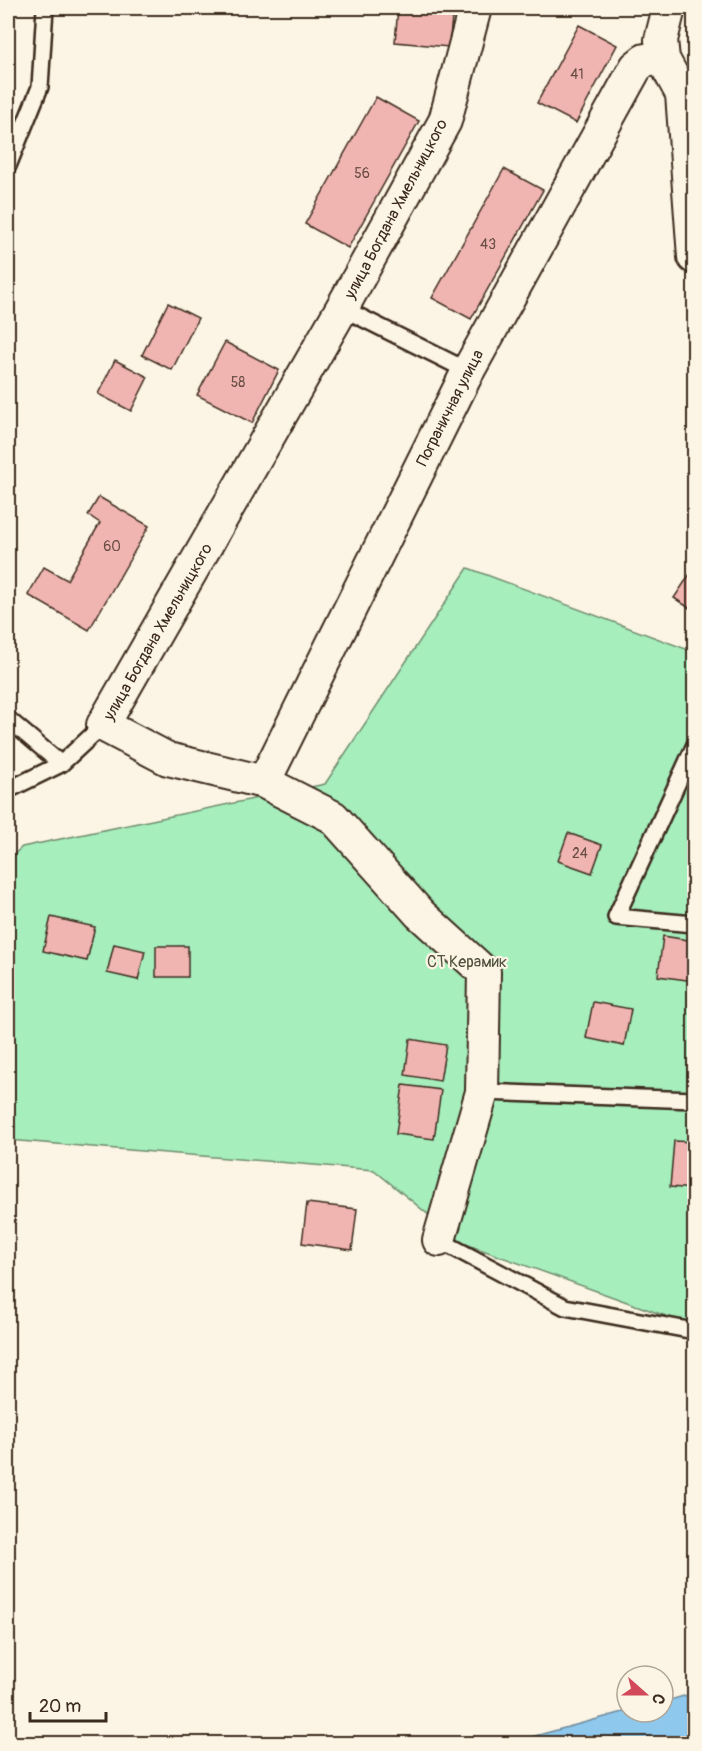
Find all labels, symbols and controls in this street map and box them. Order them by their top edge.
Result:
house number: 41 [570,66,584,83]
street label: улица Богдана Хмельницкого [339,115,452,303]
house number: 56 [354,165,370,182]
house number: 43 [480,236,496,253]
street label: Пограничная улица [412,346,488,470]
house number: 58 [231,374,245,391]
house number: 60 [103,538,121,555]
street label: улица Богдана Хмельницкого [99,540,217,725]
house number: 24 [572,845,588,862]
park label: СТ Керамик [427,952,507,972]
north arrow [615,1664,675,1724]
scale bar [30,1685,106,1723]
text: С [647,1691,669,1707]
text: 20 m [39,1695,81,1718]

